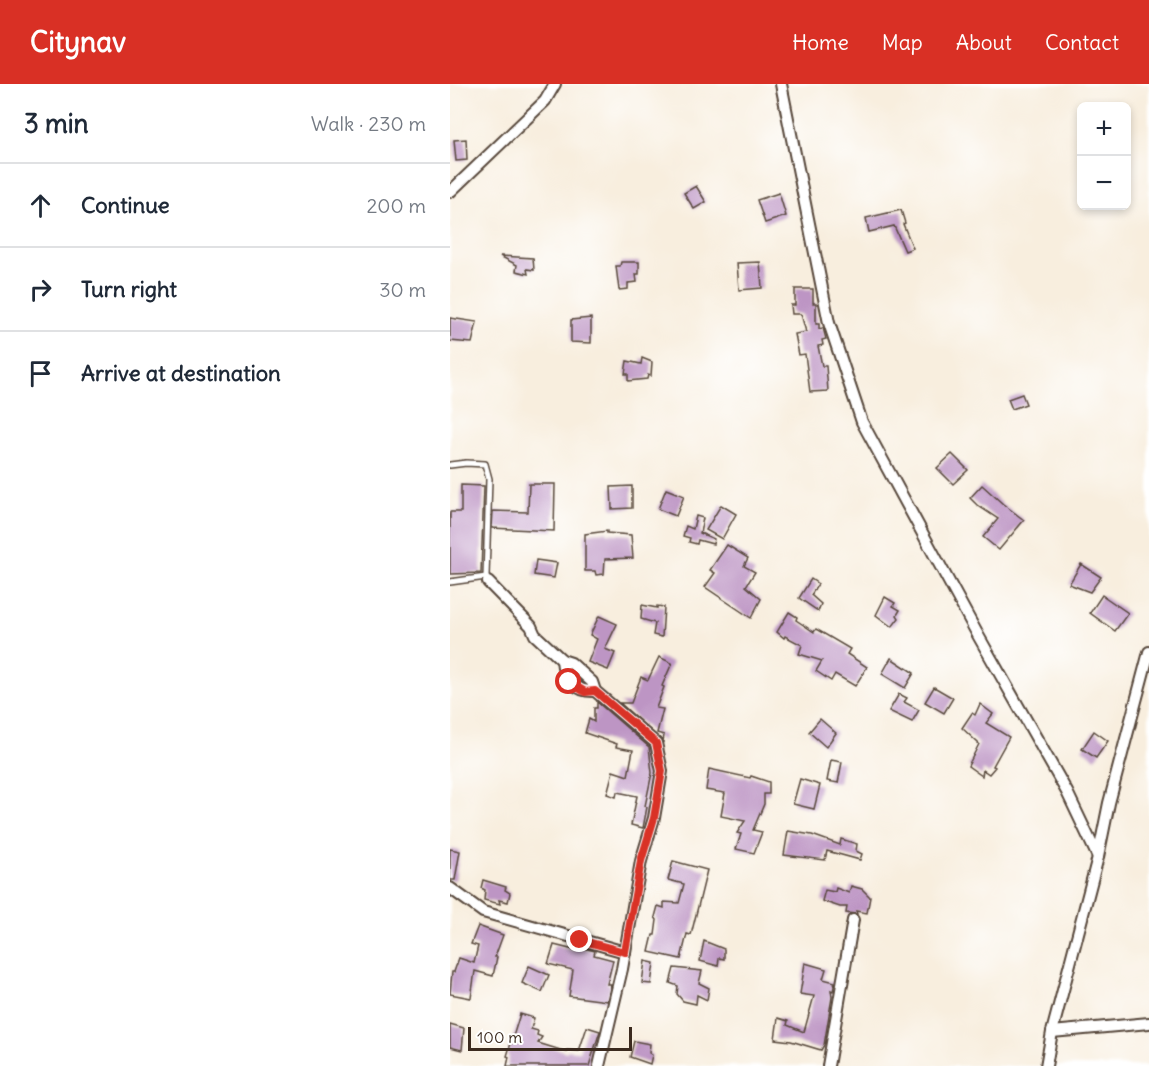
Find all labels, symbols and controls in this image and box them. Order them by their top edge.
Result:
text: Citynav [30,24,126,60]
text: Home [792,29,849,56]
text: Map [882,29,923,56]
text: About [956,29,1012,56]
text: Contact [1045,29,1119,56]
map controls [1077,102,1131,210]
button: + [1077,102,1131,156]
text: 3 min [24,107,89,140]
text: Walk · 230 m [311,111,426,136]
button: − [1077,156,1131,210]
icon: ahead [24,189,57,222]
text: Continue [81,191,170,219]
text: 200 m [366,193,426,218]
icon: right [24,273,57,306]
text: Turn right [81,275,177,303]
text: 30 m [379,277,426,302]
icon: arrive [24,357,57,390]
text: Arrive at destination [81,359,281,387]
route start [555,668,581,694]
route end [566,926,592,952]
scale bar [468,1024,632,1052]
text: 100 m [477,1027,522,1047]

